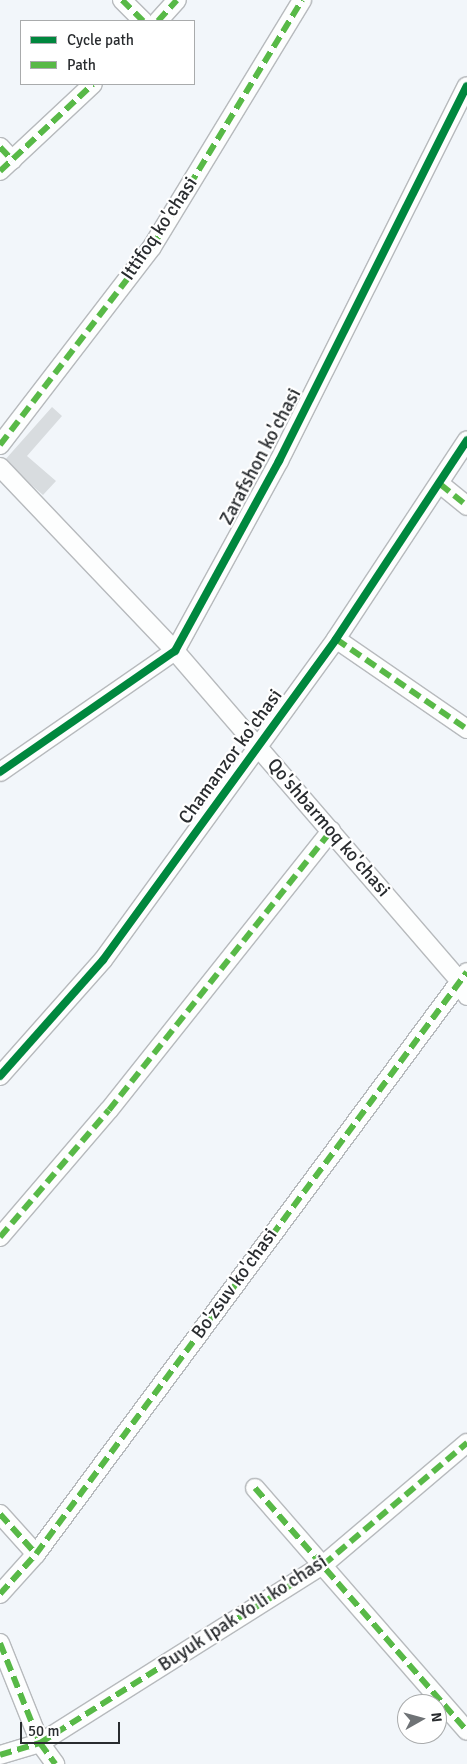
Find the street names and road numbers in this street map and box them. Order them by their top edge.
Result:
street label: Ittifoq ko'chasi [117,173,203,285]
street label: Zarafshon ko'chasi [215,385,307,529]
street label: Chamanzor ko'chasi [174,685,288,829]
street label: Qo'shbarmoq ko'chasi [262,754,394,902]
street label: Bo'zsuv ko'chasi [187,1224,283,1344]
street label: Buyuk Ipak Yo'li ko'chasi [154,1551,332,1677]

